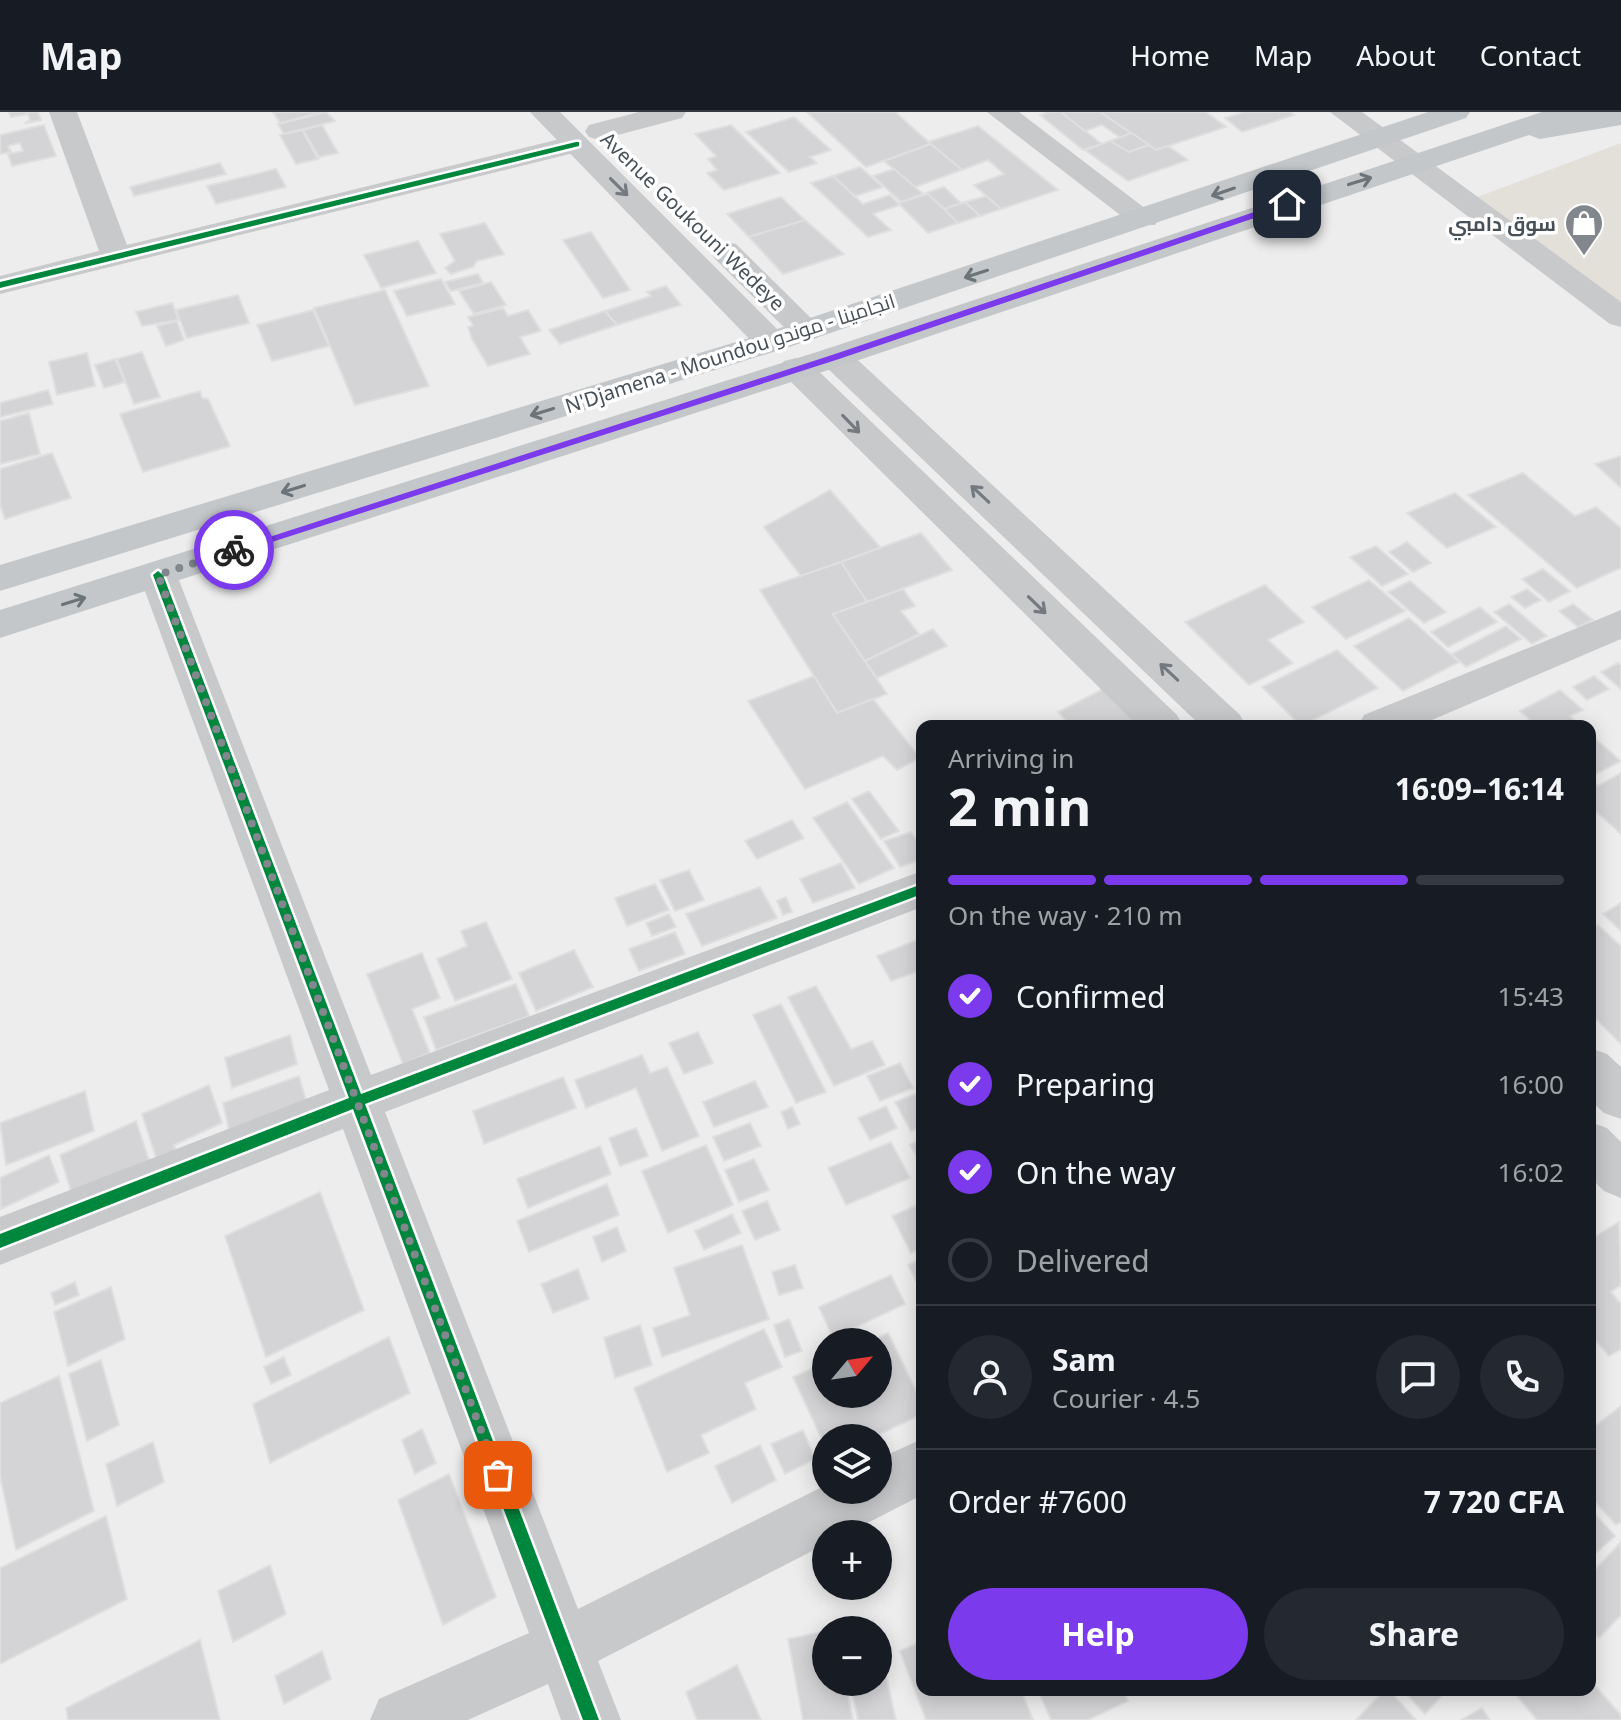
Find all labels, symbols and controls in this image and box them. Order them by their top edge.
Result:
text: Map [40,29,123,81]
text: Home [1130,36,1210,74]
text: Map [1254,36,1312,74]
text: About [1356,36,1436,74]
text: Contact [1480,36,1581,74]
street label: Avenue Goukouni Wedeye [595,126,791,316]
pin [1253,170,1321,238]
one-way arrow [1347,173,1372,188]
one-way arrow [610,177,629,197]
icon: home [1265,182,1309,226]
one-way arrow [1211,185,1236,200]
shop icon: سوق دامبي [1563,202,1605,257]
place label: سوق دامبي [1448,210,1556,241]
one-way arrow [964,268,989,283]
street label: N'Djamena - Moundou انجامينا - موندو [562,287,898,419]
one-way arrow [529,405,555,420]
one-way arrow [841,414,860,433]
one-way arrow [281,482,306,497]
one-way arrow [970,484,990,503]
courier [194,510,274,590]
icon: bike [212,528,256,572]
one-way arrow [61,593,87,608]
one-way arrow [1027,595,1047,614]
one-way arrow [1159,663,1179,682]
text: Arriving in [948,740,1074,776]
text: 16:09–16:14 [1395,768,1564,809]
text: 2 min [948,770,1091,841]
text: On the way · 210 m [948,897,1182,933]
icon: check [948,974,992,1018]
text: Confirmed [1016,976,1166,1017]
text: 15:43 [1498,978,1564,1014]
icon: check [948,1062,992,1106]
text: Preparing [1016,1064,1155,1105]
text: 16:00 [1498,1066,1564,1102]
icon: check [948,1150,992,1194]
text: On the way [1016,1152,1176,1193]
text: 16:02 [1498,1154,1564,1190]
text: Delivered [1016,1240,1150,1281]
north arrow [812,1328,892,1408]
map controls [812,1328,892,1696]
button: person [948,1335,1032,1419]
button: chat [1376,1335,1460,1419]
button: phone [1480,1335,1564,1419]
text: Sam [1052,1339,1116,1380]
text: Courier · 4.5 [1052,1380,1200,1416]
button: layers [812,1424,892,1504]
pin [464,1441,532,1509]
icon: bag [476,1453,520,1497]
text: Order #7600 [948,1481,1127,1522]
text: 7 720 CFA [1424,1481,1564,1522]
button: + [812,1520,892,1600]
button: Help [948,1588,1248,1680]
button: Share [1264,1588,1564,1680]
button: − [812,1616,892,1696]

